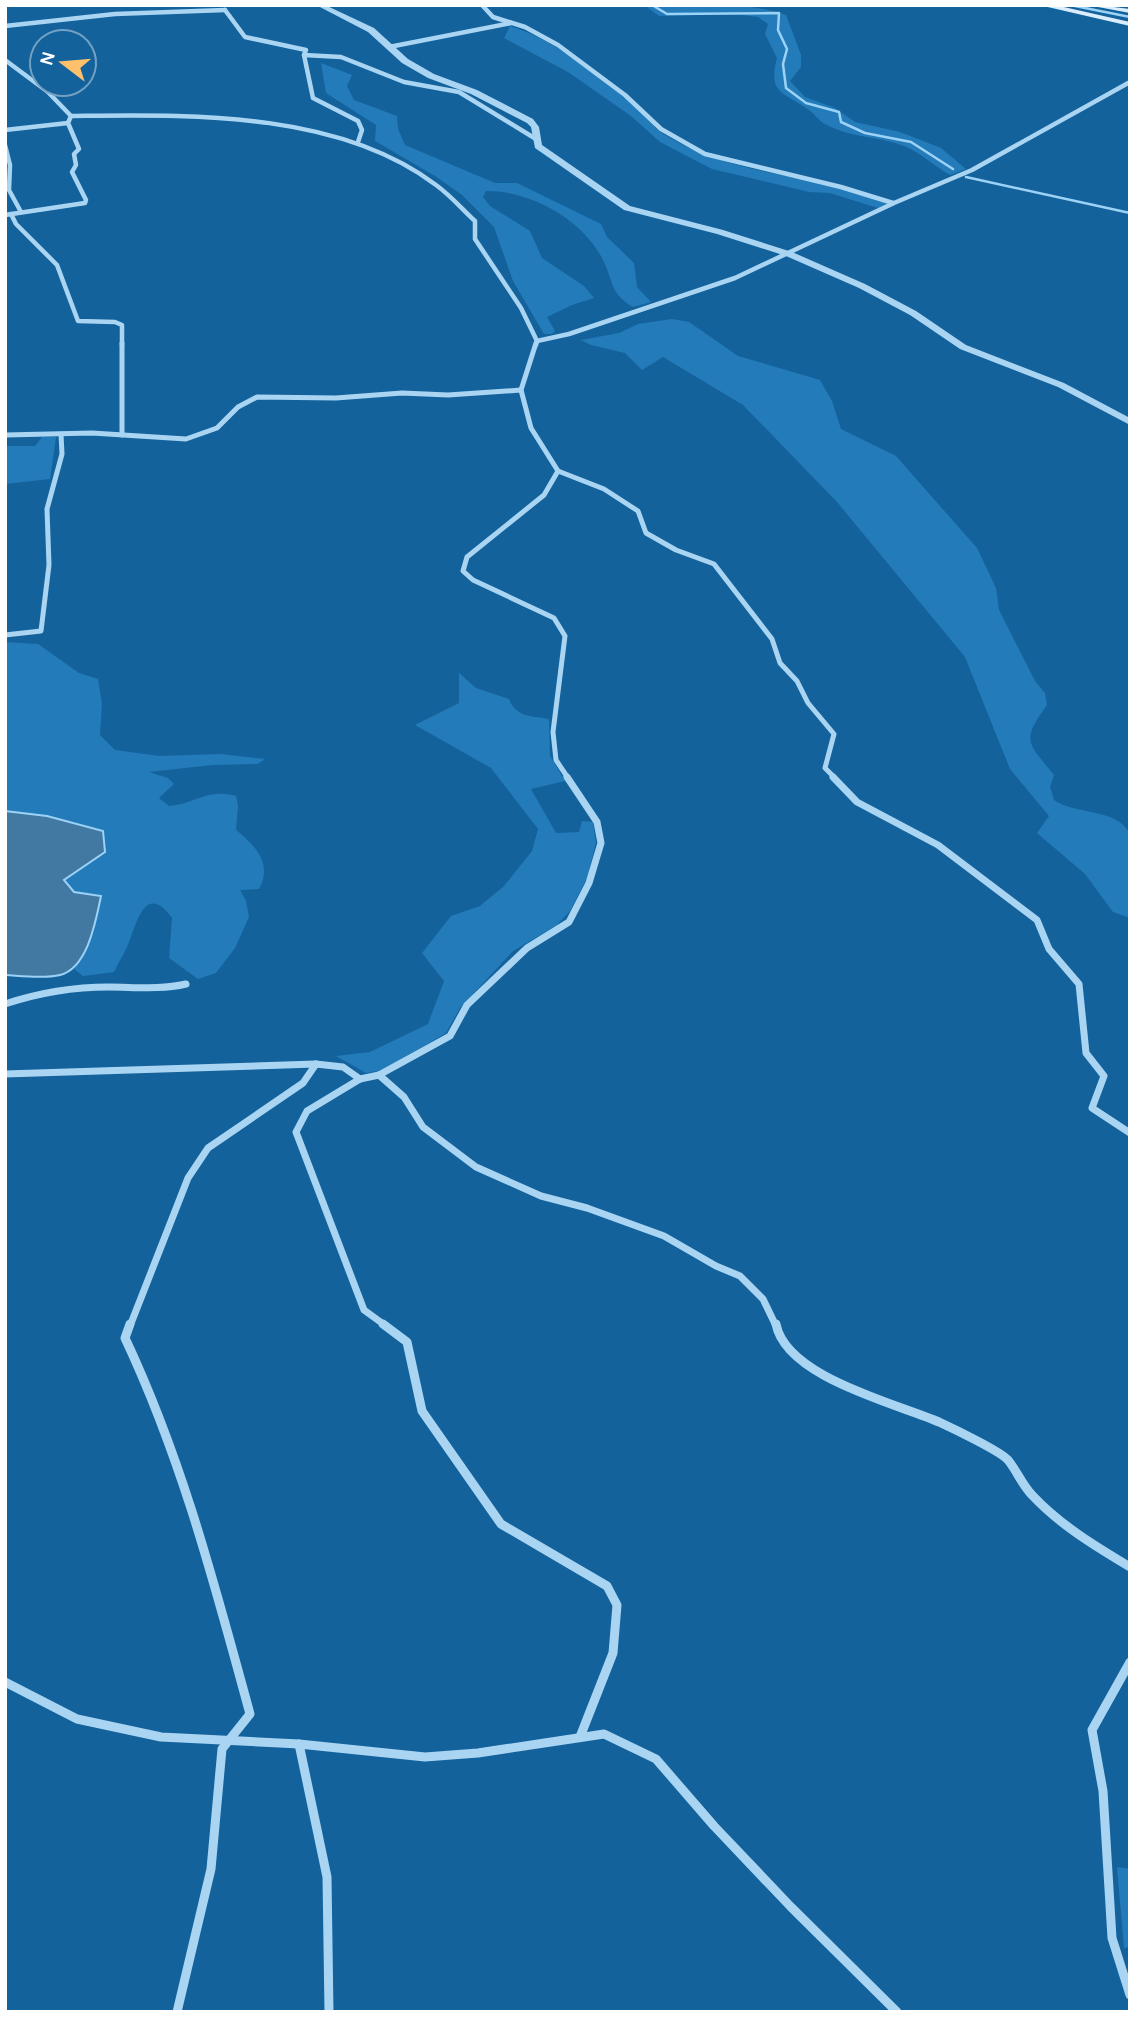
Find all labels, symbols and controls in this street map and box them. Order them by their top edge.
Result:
north arrow [28,28,98,98]
text: N [35,49,60,68]

